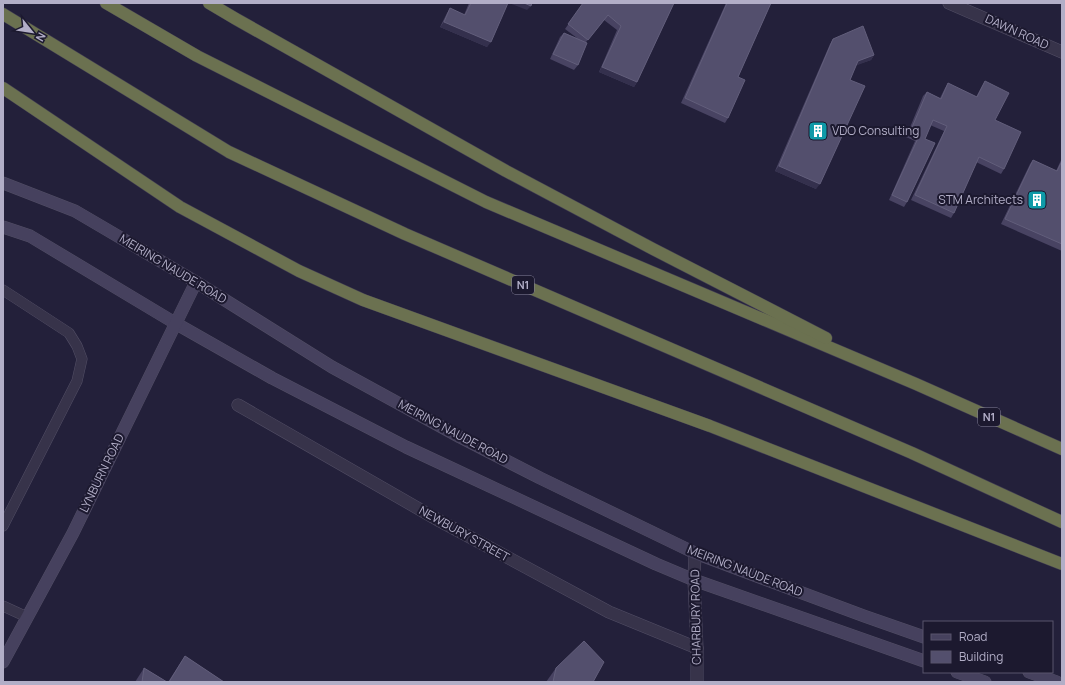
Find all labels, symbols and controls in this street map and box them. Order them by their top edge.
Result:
street label: DAWN ROAD [983,10,1052,53]
north arrow [12,12,52,52]
text: N [33,30,50,45]
building icon: VDO Consulting [807,120,829,142]
place label: VDO Consulting [832,122,919,139]
building icon: STM Architects [1026,189,1048,211]
place label: STM Architects [938,191,1023,208]
street label: MEIRING NAUDE ROAD [117,230,230,307]
road number: N1 [512,276,534,294]
street label: MEIRING NAUDE ROAD [395,395,511,468]
road number: N1 [978,408,1000,426]
street label: LYNBURN ROAD [75,431,128,515]
street label: NEWBURY STREET [416,502,513,566]
street label: MEIRING NAUDE ROAD [685,541,805,600]
street label: CHARBURY ROAD [686,569,705,665]
legend [923,621,1053,673]
text: Road [959,628,987,645]
text: Building [959,648,1003,665]

